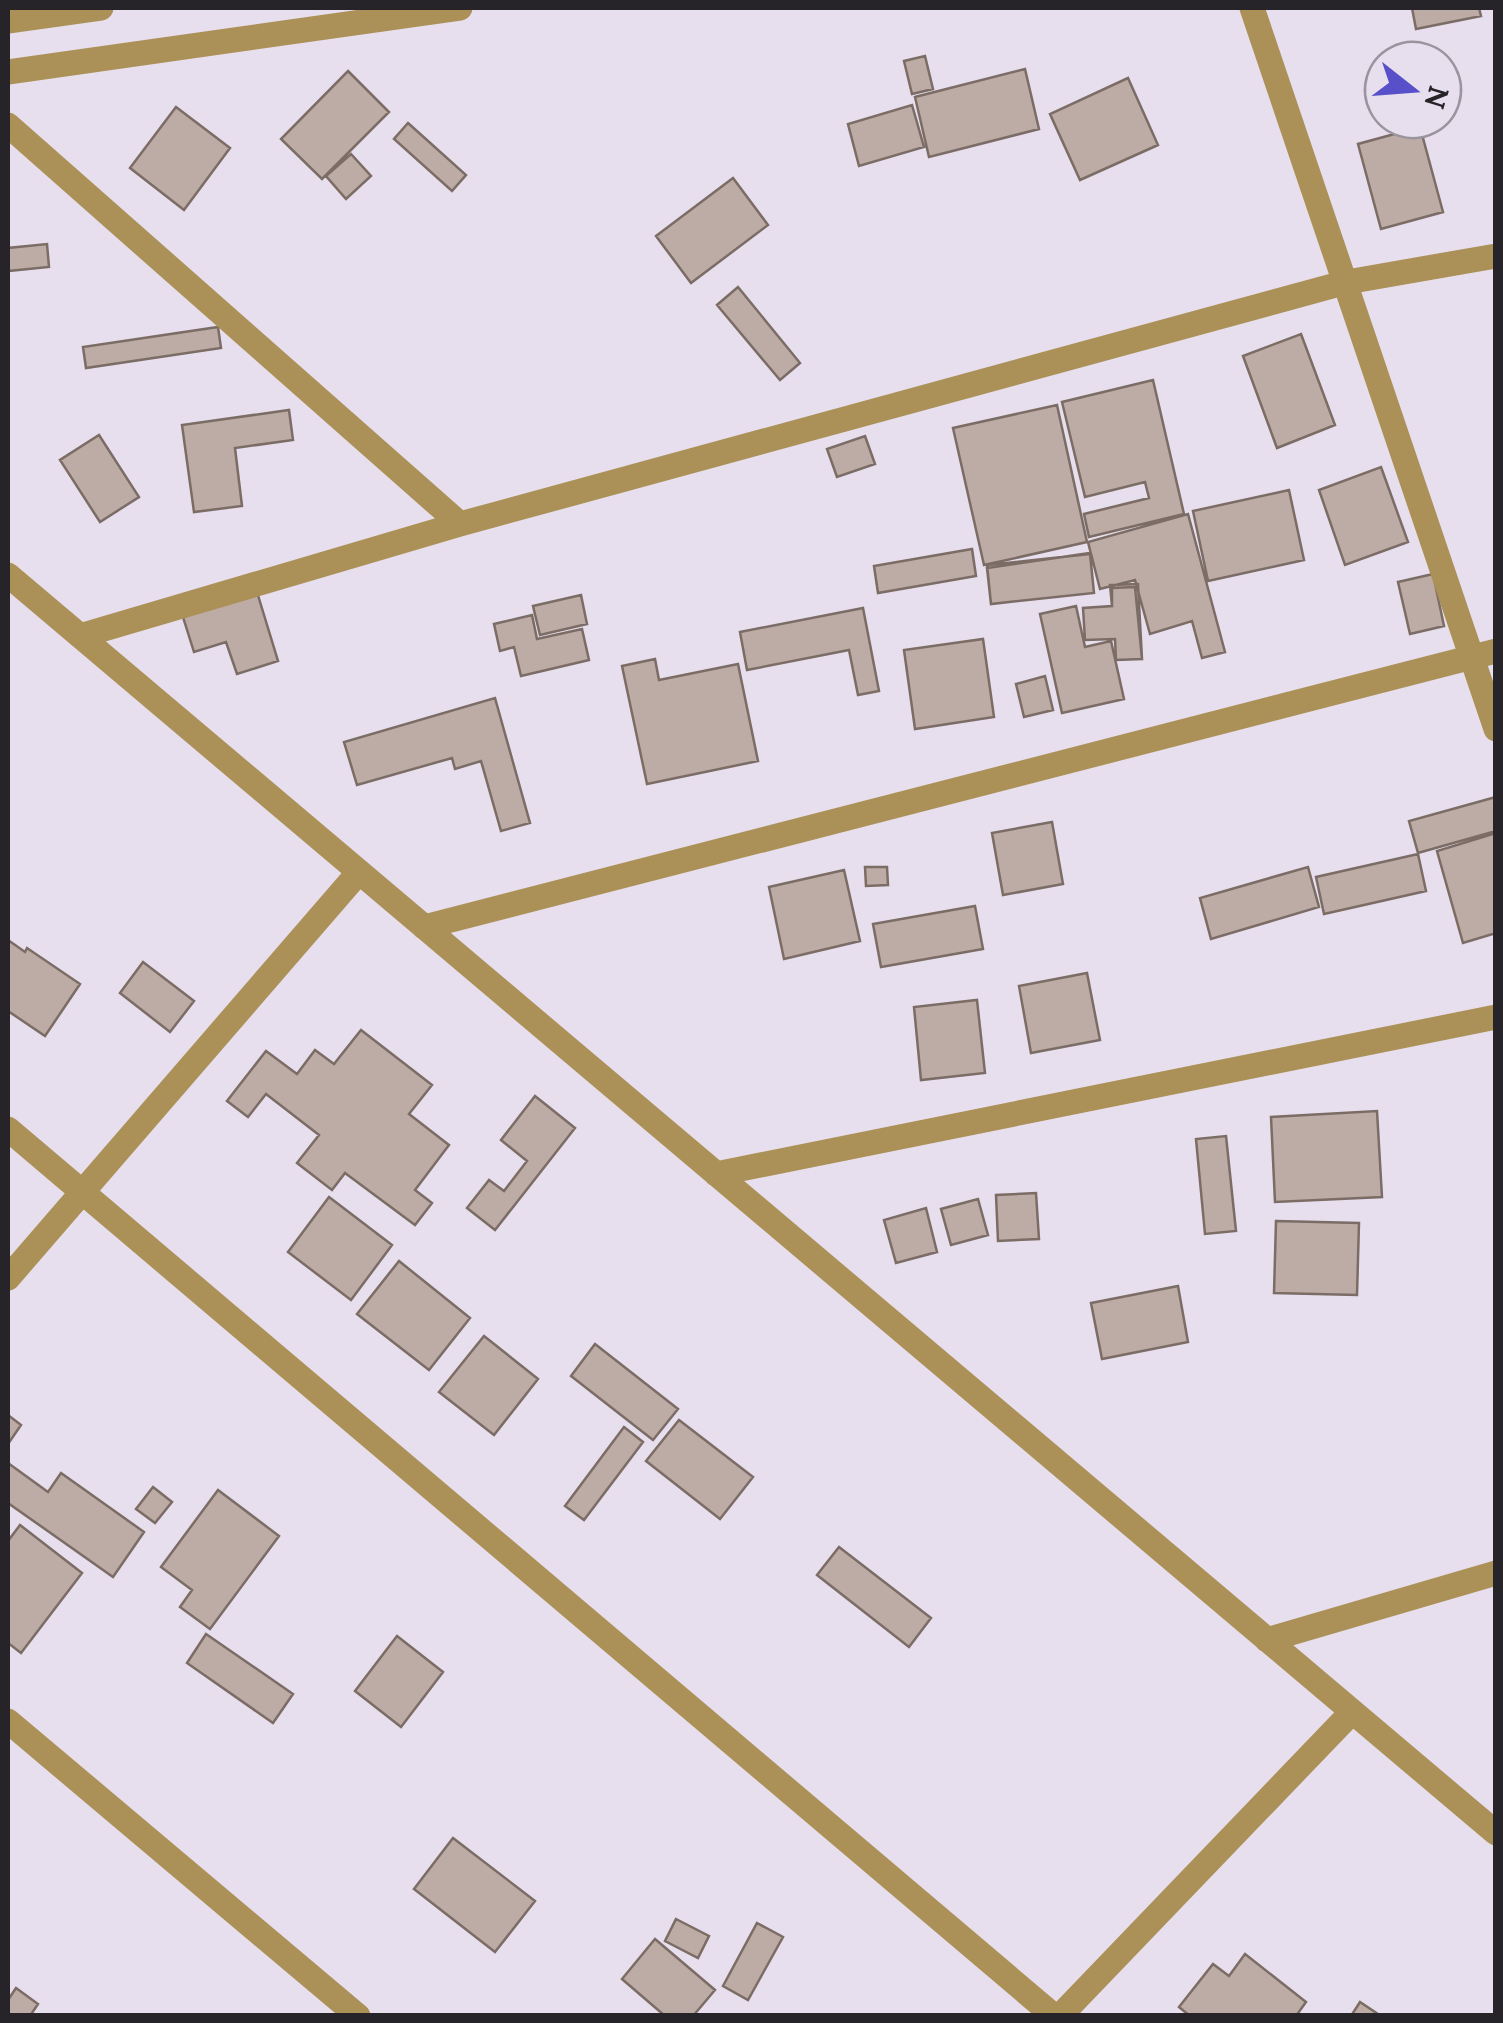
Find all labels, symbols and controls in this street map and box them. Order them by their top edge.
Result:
north arrow [1363,40,1463,140]
text: N [1417,82,1457,113]

